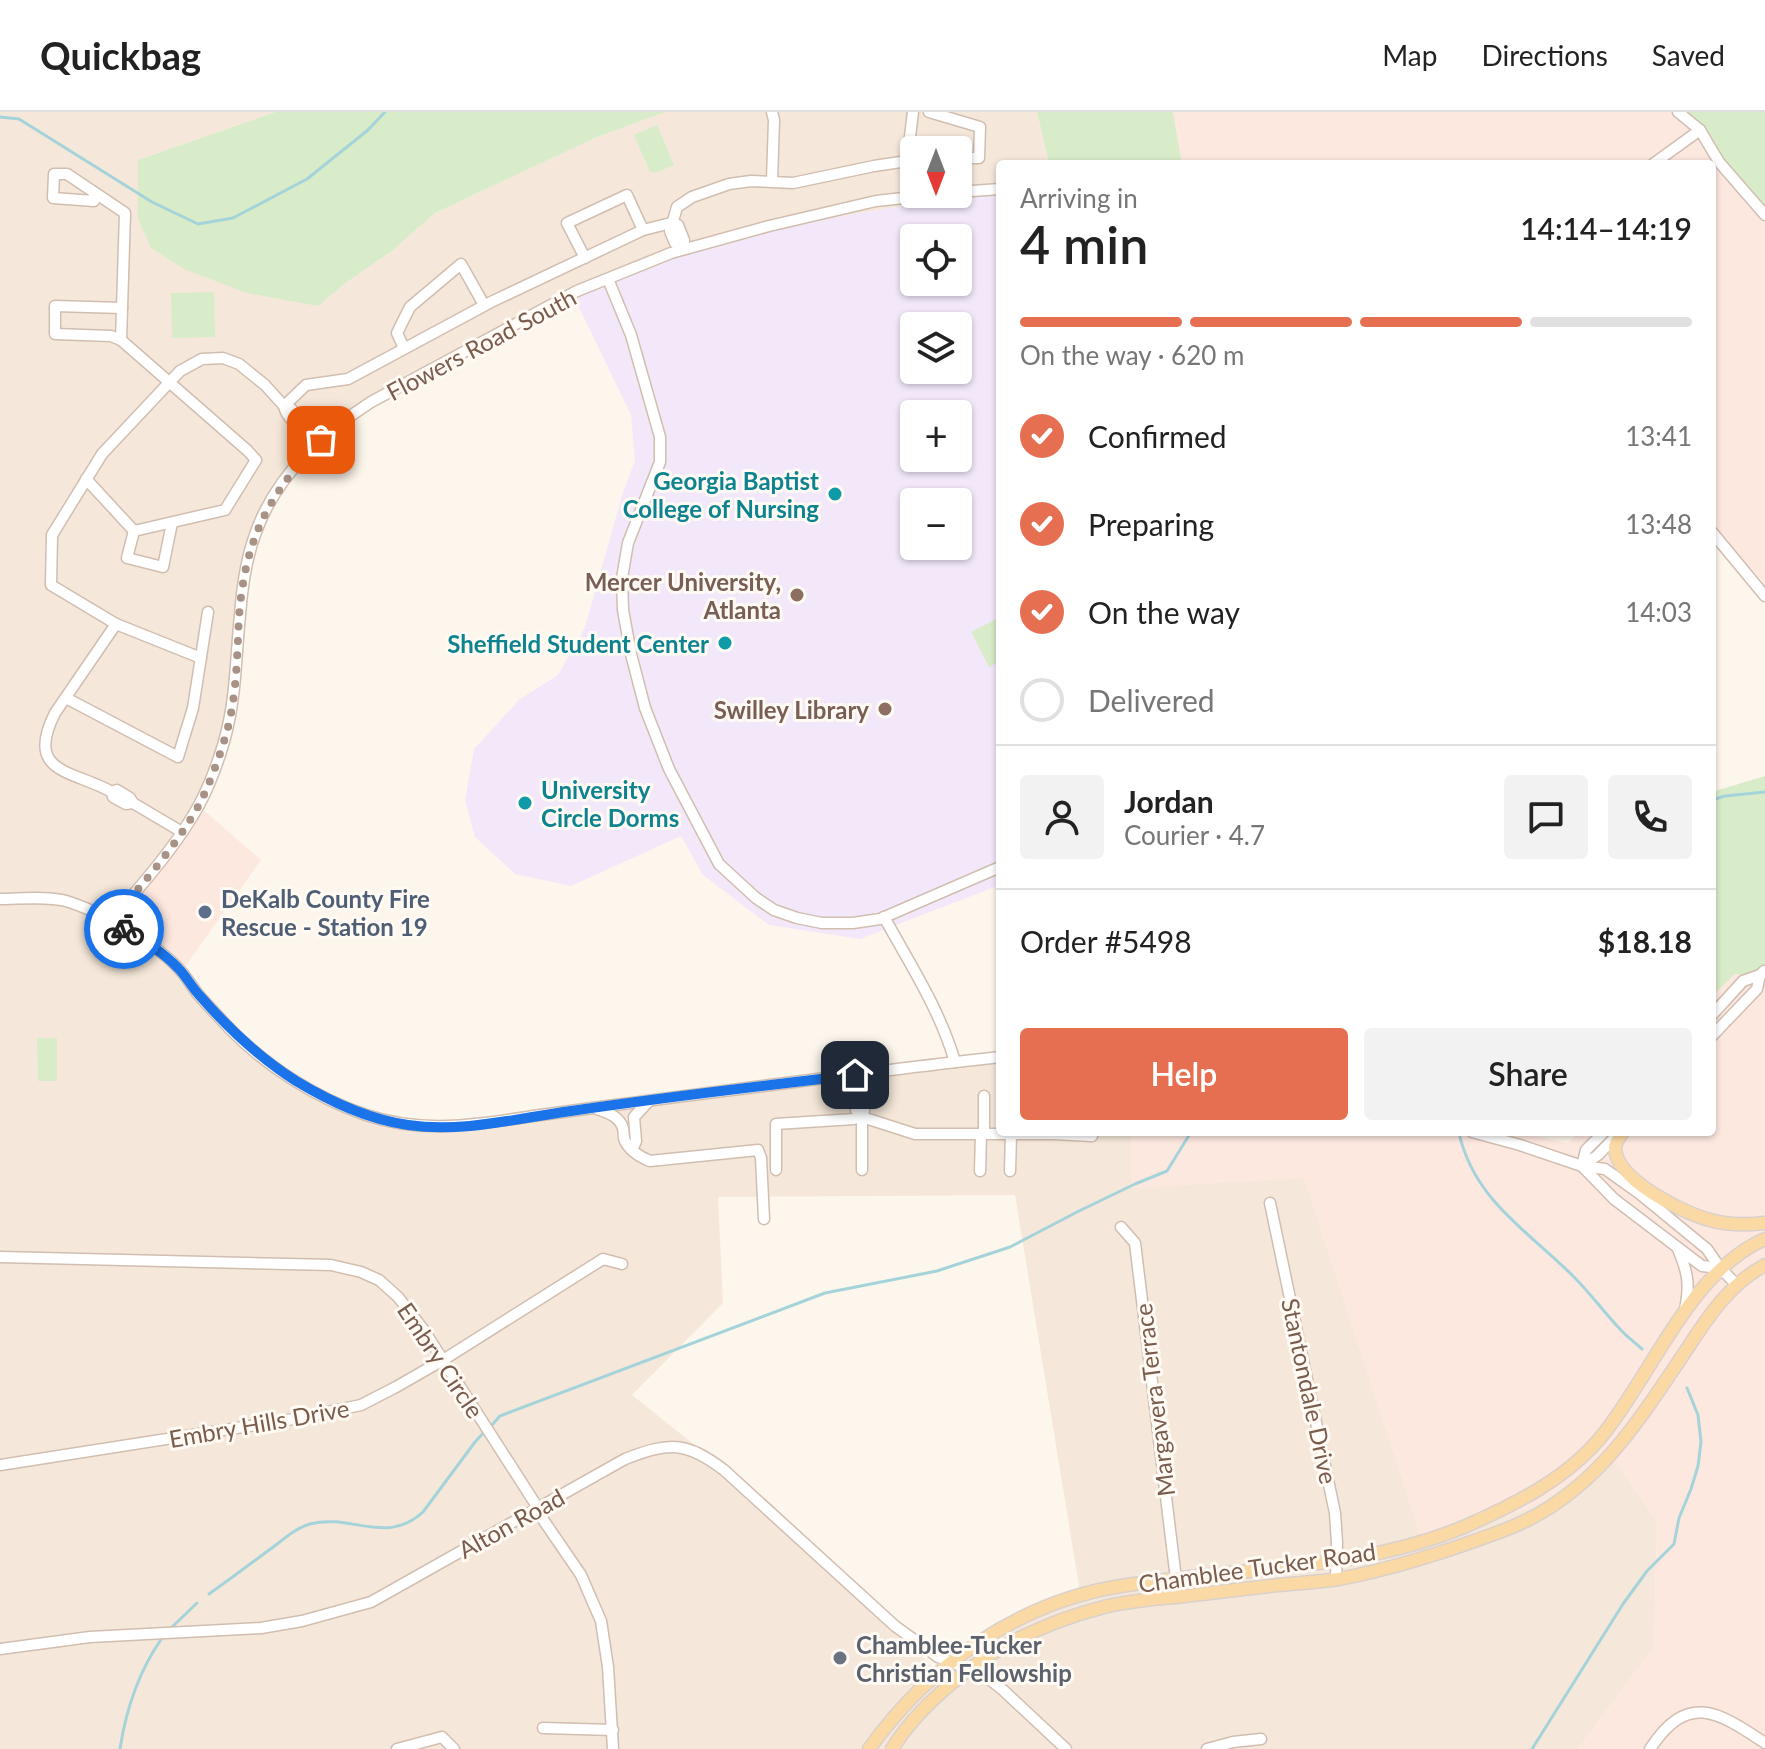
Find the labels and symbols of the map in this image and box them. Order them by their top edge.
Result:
north arrow [900,136,972,208]
street label: Flowers Road South [381,282,581,406]
pin [287,406,355,474]
place label: Georgia Baptist College of Nursing [623,466,819,523]
marker: Georgia Baptist College of Nursing [826,485,844,503]
place label: Mercer University, Atlanta [585,567,781,624]
marker: Mercer University, Atlanta [788,586,806,604]
place label: Sheffield Student Center [447,629,709,658]
marker: Sheffield Student Center [716,634,734,652]
place label: Swilley Library [714,695,869,724]
marker: Swilley Library [876,700,894,718]
place label: University Circle Dorms [541,775,679,832]
marker: University Circle Dorms [516,794,534,812]
place label: DeKalb County Fire Rescue - Station 19 [221,884,430,941]
courier [84,889,164,969]
marker: DeKalb County Fire Rescue - Station 19 [196,903,214,921]
pin [821,1041,889,1109]
street label: Stantondale Drive [1276,1296,1344,1486]
street label: Embry Circle [392,1297,490,1423]
street label: Margavera Terrace [1128,1302,1180,1498]
street label: Embry Hills Drive [167,1393,351,1453]
street label: Alton Road [453,1482,569,1564]
street label: Chamblee Tucker Road [1137,1536,1377,1598]
place label: Chamblee-Tucker Christian Fellowship [856,1630,1072,1687]
marker: Chamblee-Tucker Christian Fellowship [831,1649,849,1667]

